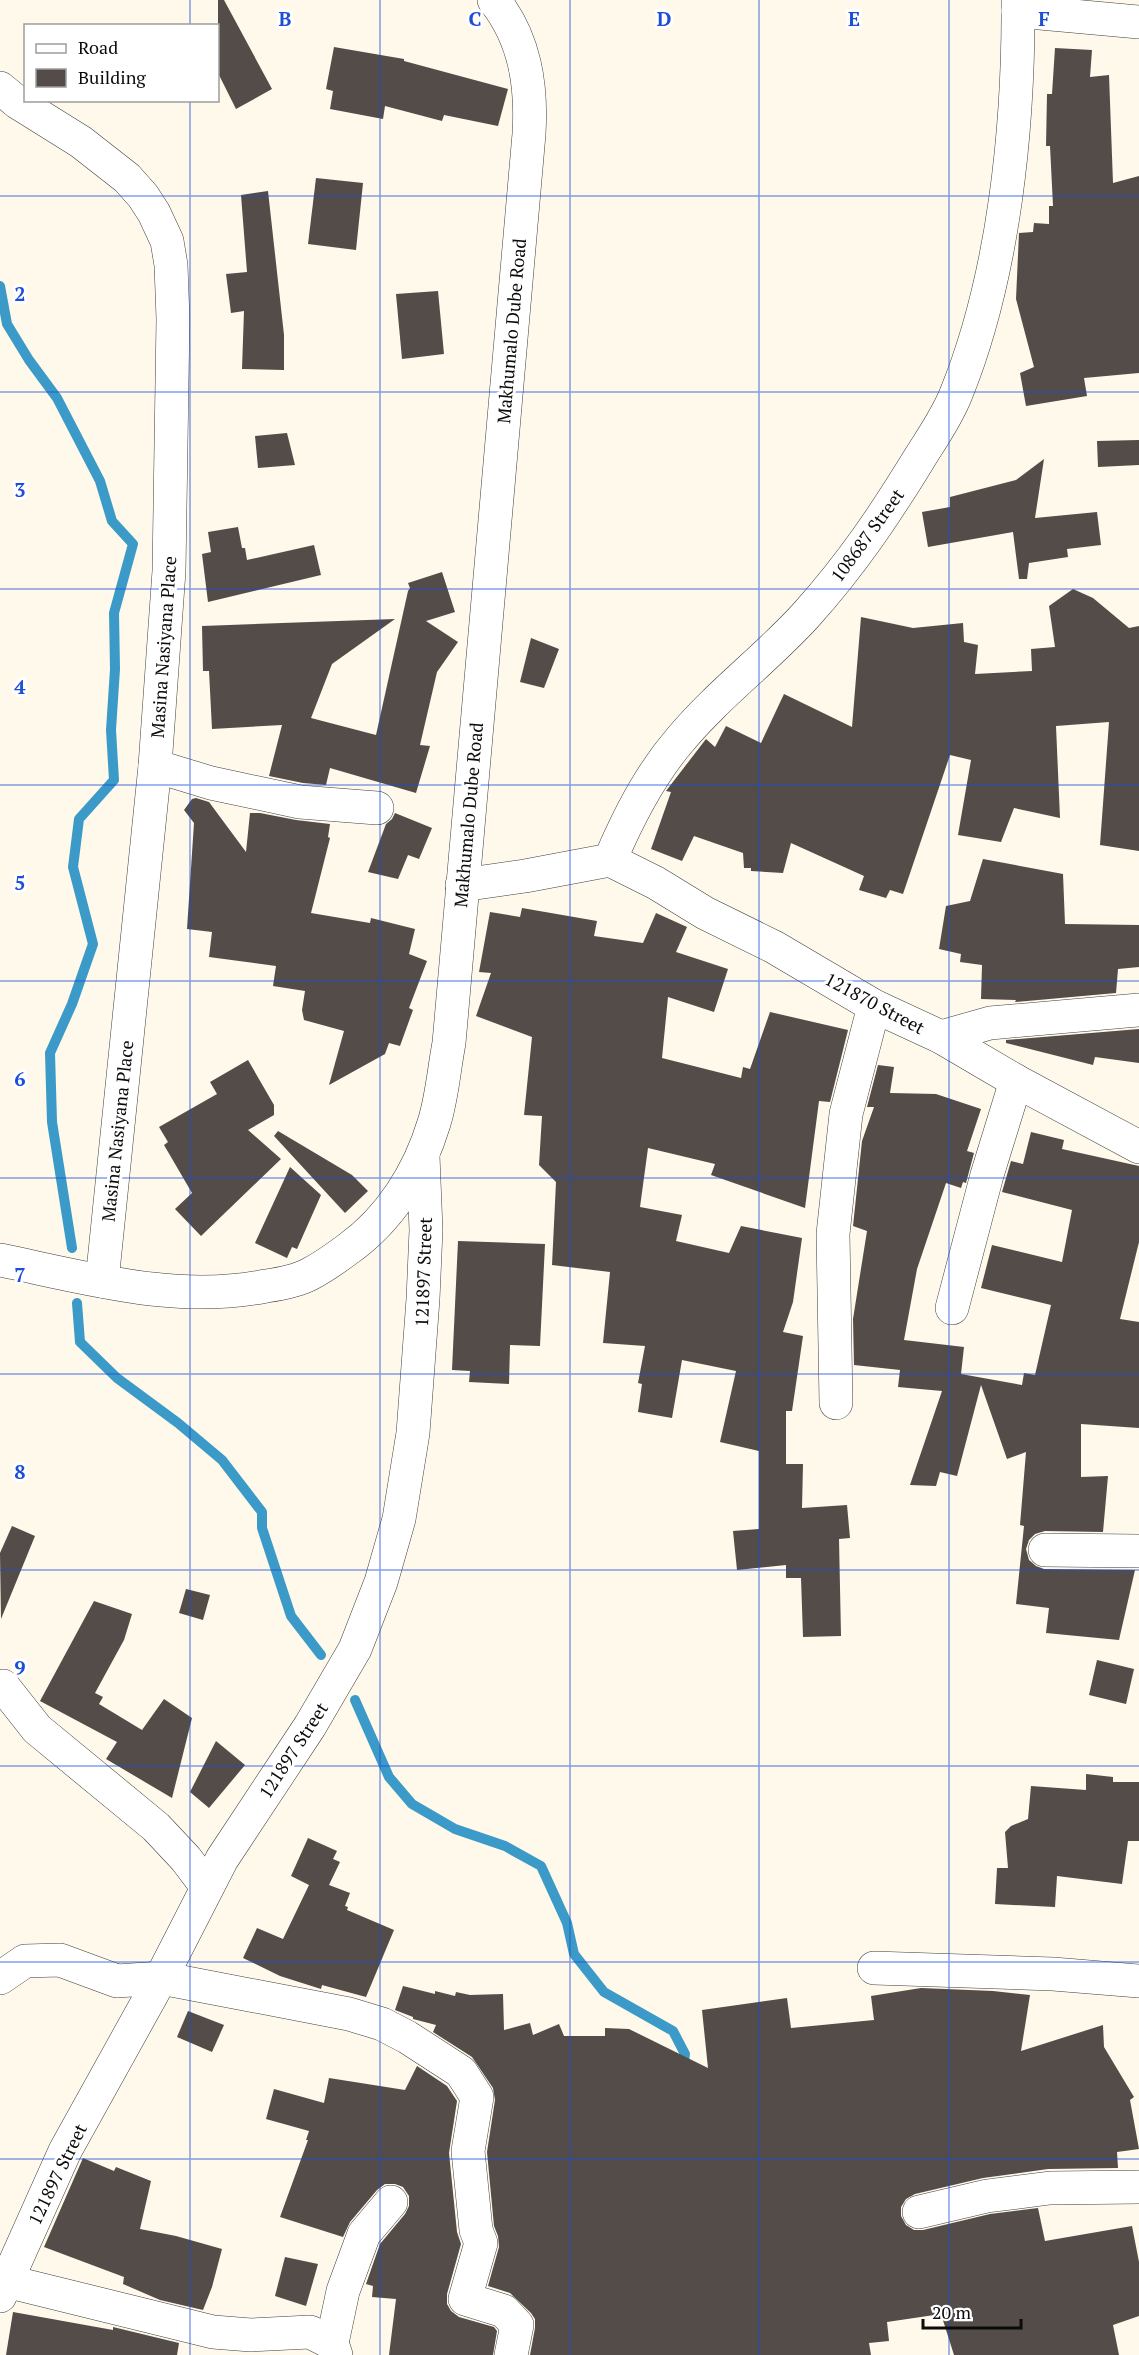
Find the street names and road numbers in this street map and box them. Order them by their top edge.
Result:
street label: Makhumalo Dube Road [491,237,531,425]
street label: 108687 Street [825,483,909,587]
street label: Masina Nasiyana Place [145,555,181,739]
street label: Makhumalo Dube Road [448,721,488,909]
street label: 121870 Street [821,967,929,1040]
street label: Masina Nasiyana Place [96,1039,138,1223]
street label: 121897 Street [409,1216,437,1327]
street label: 121897 Street [253,1697,333,1803]
street label: 121897 Street [22,2119,92,2229]

